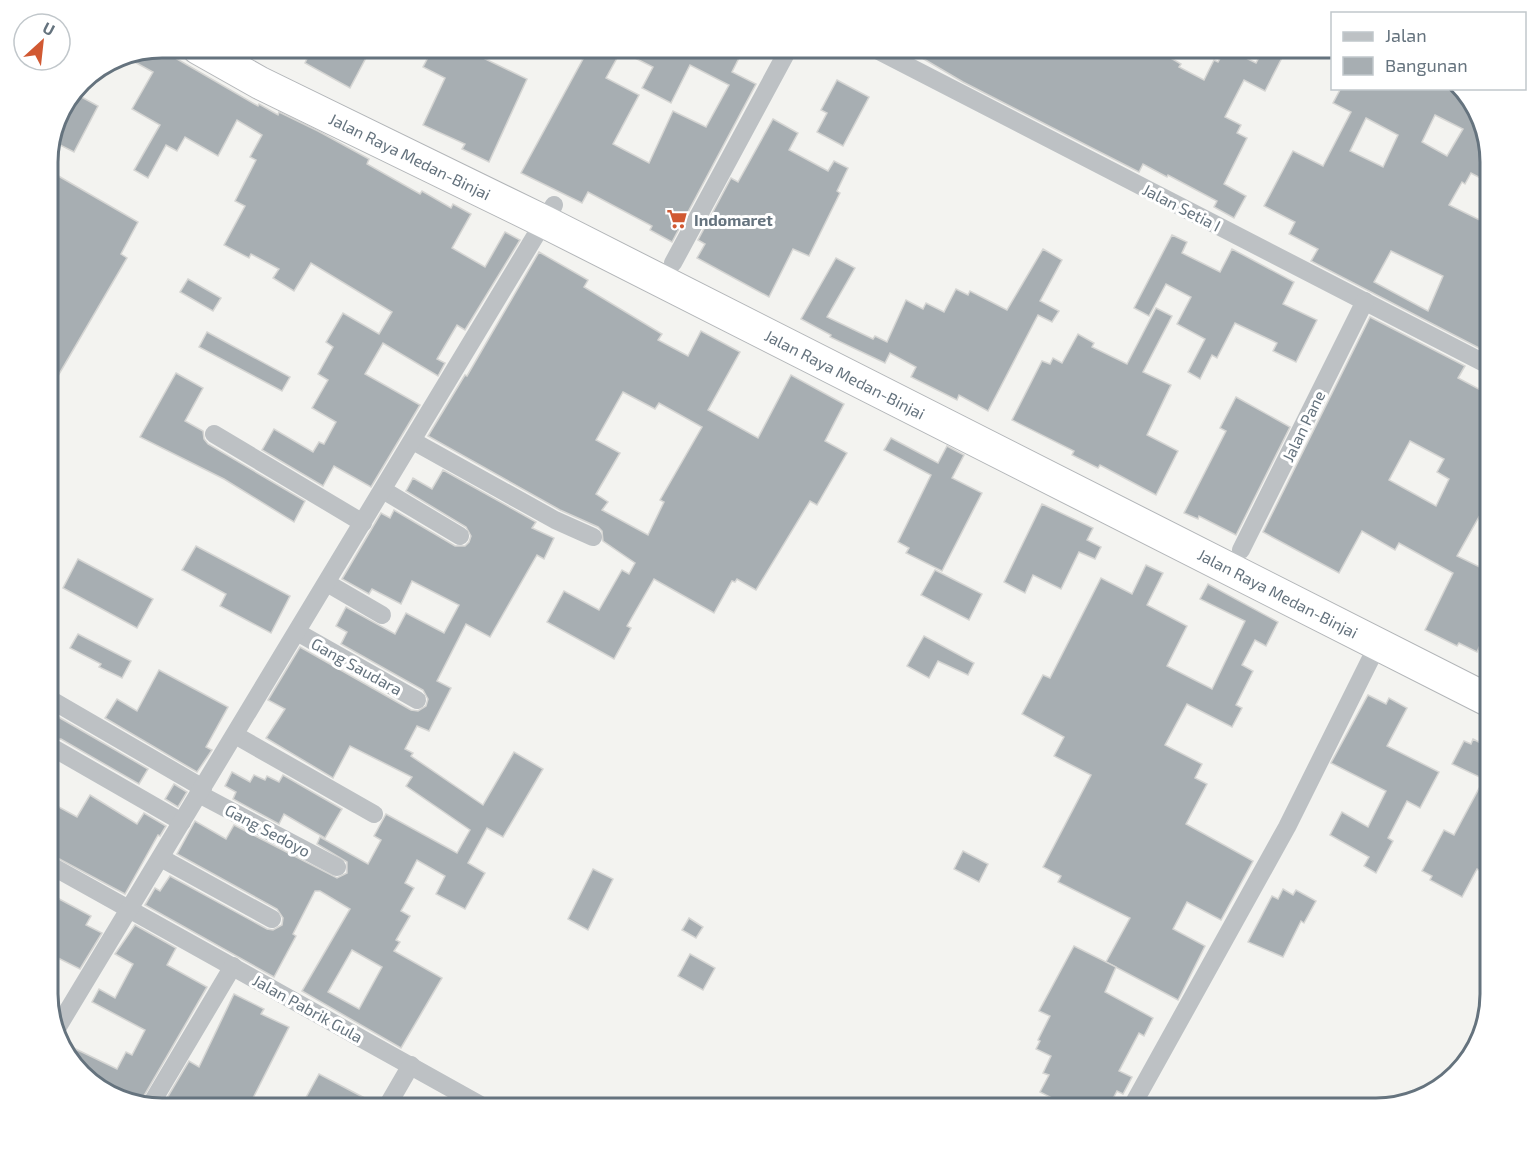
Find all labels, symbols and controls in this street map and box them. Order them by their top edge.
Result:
north arrow [12,12,72,72]
legend [1331,12,1526,90]
text: U [40,17,58,39]
text: Jalan [1385,24,1427,46]
text: Bangunan [1385,54,1468,76]
street label: Jalan Raya Medan-Binjai [326,109,494,204]
street label: Jalan Setia I [1140,179,1224,235]
supermarket icon: Indomaret [665,207,689,231]
place label: Indomaret [694,210,773,229]
street label: Jalan Raya Medan-Binjai [761,325,928,424]
street label: Jalan Pane [1278,387,1328,465]
street label: Jalan Raya Medan-Binjai [1194,544,1361,643]
street label: Gang Saudara [308,633,406,699]
street label: Gang Sedoyo [222,800,314,860]
street label: Jalan Pabrik Gula [250,970,366,1046]

